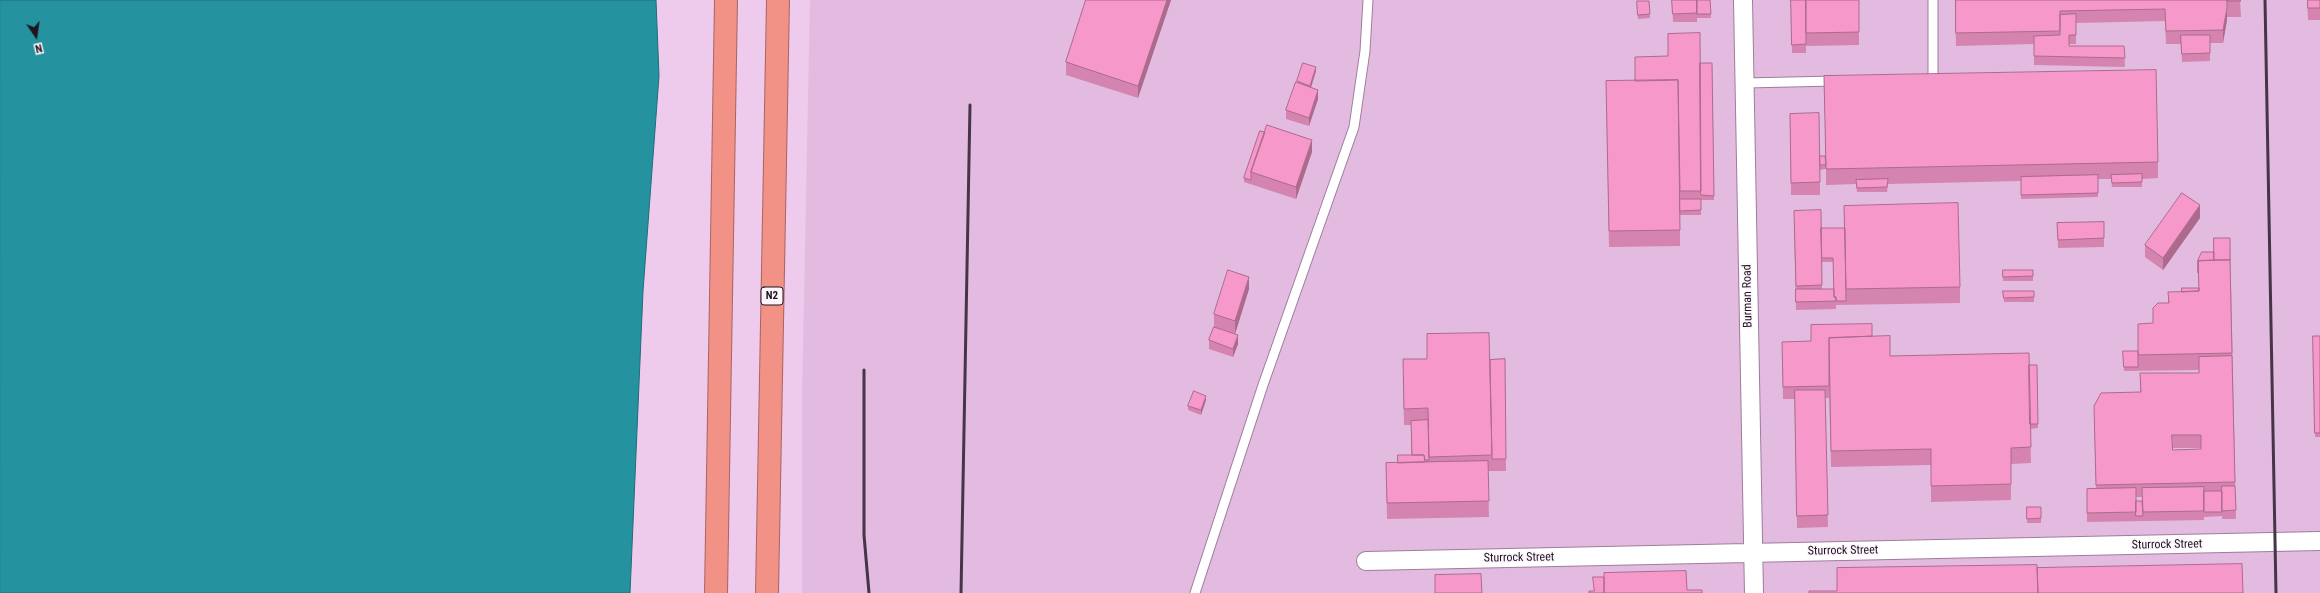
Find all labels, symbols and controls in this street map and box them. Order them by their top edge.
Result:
north arrow [16,16,56,56]
text: N [34,41,44,55]
street label: Burman Road [1740,264,1756,328]
road number: N2 [761,287,783,305]
street label: Sturrock Street [2132,537,2202,553]
street label: Sturrock Street [1808,543,1878,559]
street label: Sturrock Street [1484,550,1554,566]

